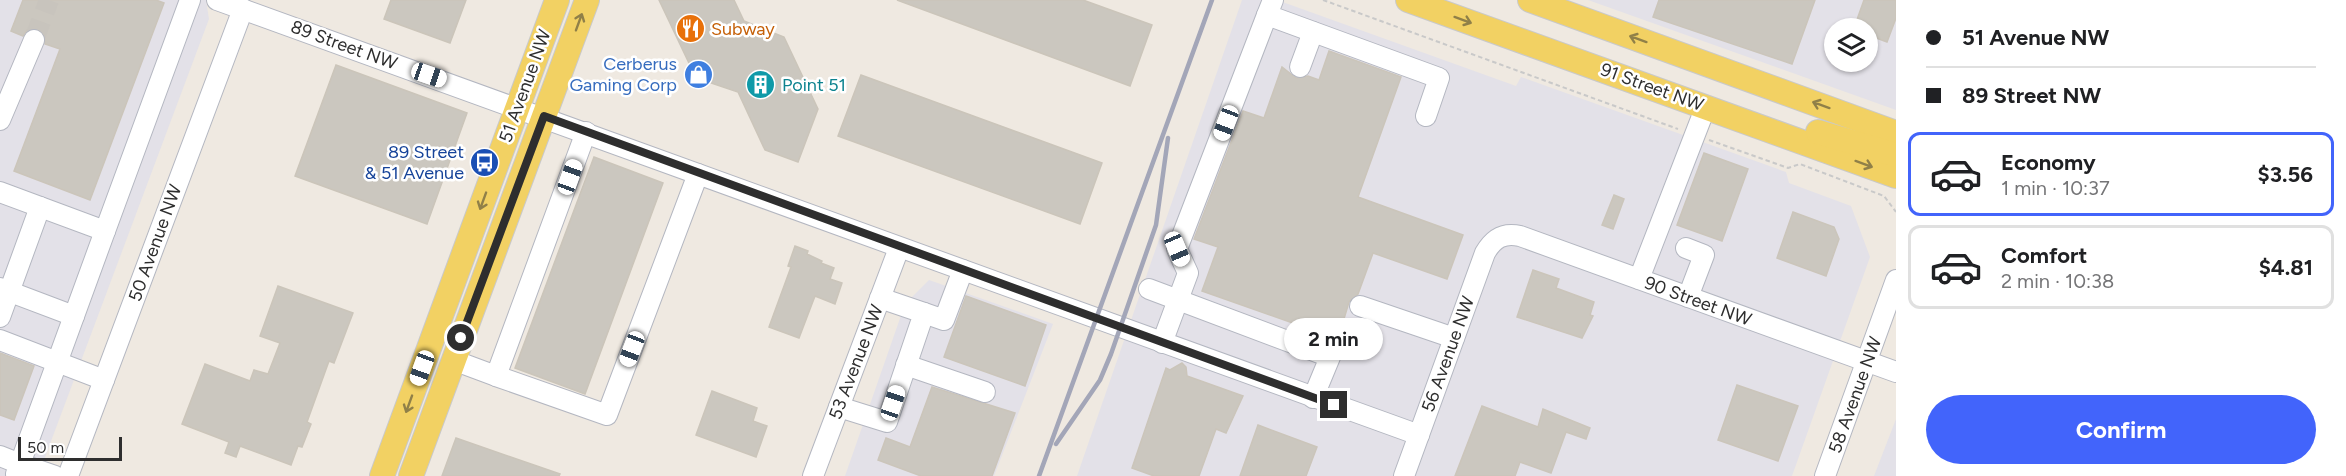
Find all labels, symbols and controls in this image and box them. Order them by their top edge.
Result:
one-way arrow [574,13,585,32]
restaurant icon: Subway [674,13,706,45]
one-way arrow [1453,15,1472,26]
street label: 89 Street NW [288,16,401,75]
place label: Subway [711,18,775,40]
map controls [1824,18,1878,72]
button: layers [1824,18,1878,72]
text: 51 Avenue NW [1962,24,2109,51]
street label: 51 Avenue NW [494,26,556,146]
one-way arrow [1629,33,1648,44]
place label: Cerberus Gaming Corp [569,53,677,96]
shop icon: Cerberus Gaming Corp [682,58,714,90]
street label: 91 Street NW [1597,58,1707,116]
car [409,61,449,89]
building icon: Point 51 [745,69,777,101]
place label: Point 51 [782,74,846,96]
text: 89 Street NW [1962,82,2101,109]
one-way arrow [1812,99,1831,110]
car [1211,103,1241,143]
place label: 89 Street & 51 Avenue [365,141,464,184]
bus stop icon: 89 Street & 51 Avenue [469,146,501,178]
icon: car [1929,147,1983,201]
text: Economy [2001,149,2096,176]
car [555,157,585,197]
one-way arrow [1854,160,1872,171]
text: $3.56 [2258,161,2313,188]
text: 1 min · 10:37 [2001,176,2110,200]
street label: 50 Avenue NW [124,181,187,304]
one-way arrow [477,191,488,210]
car [1162,229,1192,269]
icon: car [1929,240,1983,294]
text: Comfort [2001,242,2087,269]
text: $4.81 [2259,254,2313,281]
text: 2 min · 10:38 [2001,269,2114,293]
street label: 90 Street NW [1642,271,1755,331]
street label: 56 Avenue NW [1417,292,1479,415]
street label: 53 Avenue NW [824,301,888,422]
callout: 2 min [1284,318,1384,360]
route start [447,324,474,351]
text: 2 min [1308,327,1359,351]
car [617,329,647,369]
street label: 58 Avenue NW [1824,333,1887,456]
car [407,348,437,388]
car [879,383,907,423]
route end [1320,391,1347,418]
one-way arrow [402,394,413,413]
button: Confirm [1926,395,2316,464]
scale bar [18,434,122,462]
text: 50 m [27,438,64,457]

